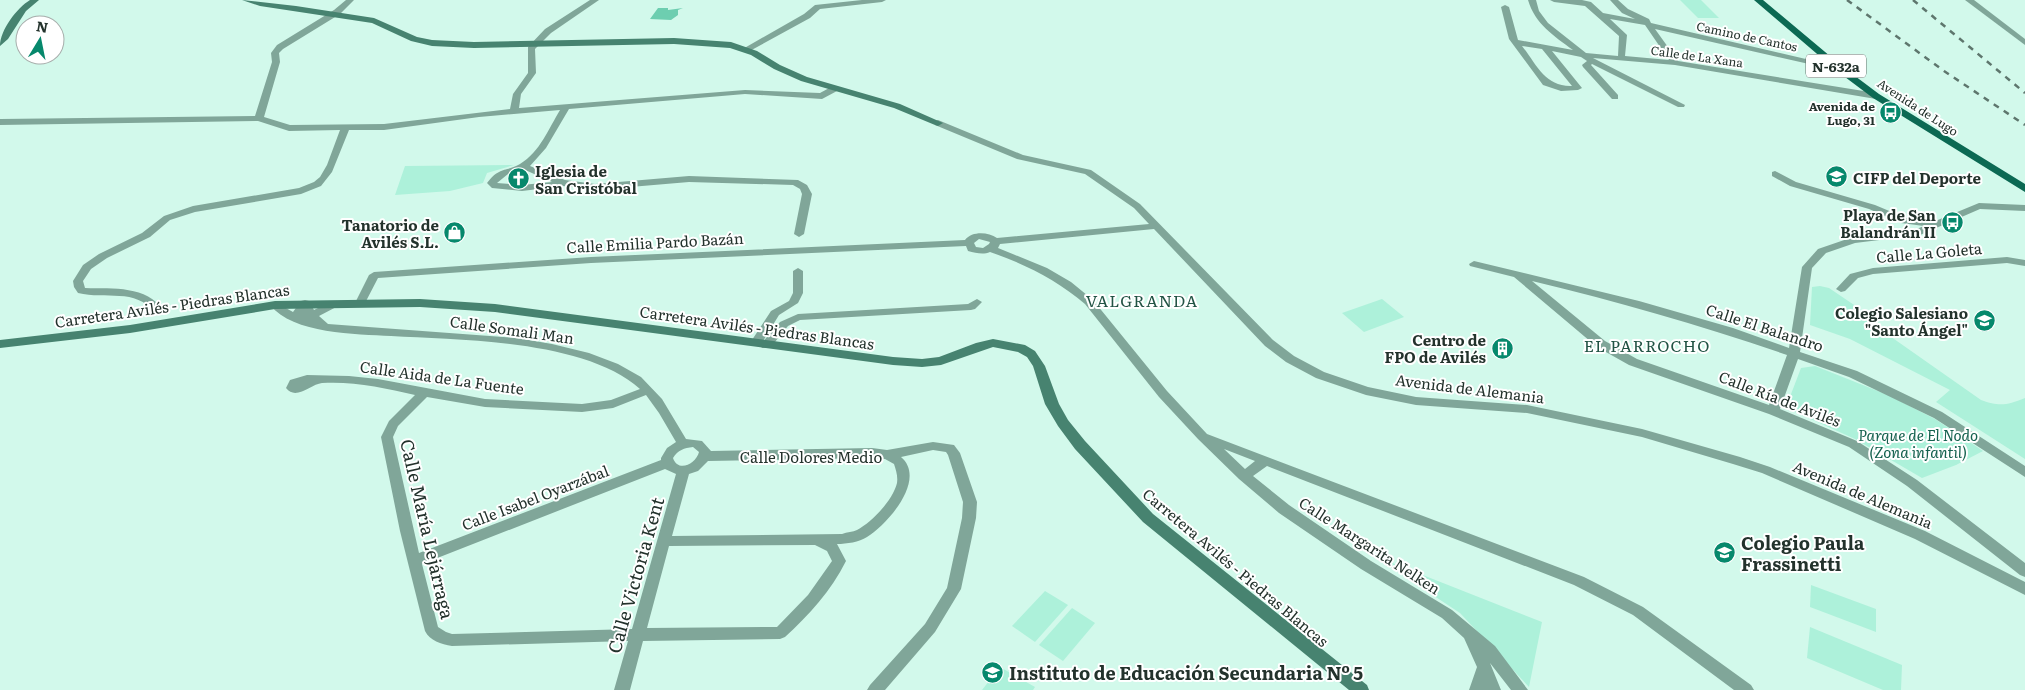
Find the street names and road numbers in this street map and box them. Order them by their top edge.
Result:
street label: Camino de Cantos [1695,17,1800,56]
street label: Calle de La Xana [1650,41,1745,71]
road number: N-632a [1806,54,1866,78]
street label: Avenida de Lugo [1874,74,1962,140]
street label: Calle Emilia Pardo Bazán [566,226,744,258]
street label: Calle La Goleta [1875,236,1984,268]
street label: Carretera Avilés - Piedras Blancas [53,277,291,333]
street label: Calle El Balandro [1703,297,1827,357]
street label: Carretera Avilés - Piedras Blancas [638,299,876,355]
street label: Calle Somali Man [449,309,576,349]
street label: Calle Aida de La Fuente [359,354,526,400]
street label: Calle Ría de Avilés [1716,364,1844,432]
street label: Avenida de Alemania [1394,367,1547,409]
street label: Calle María Lejárraga [394,436,462,622]
street label: Calle Dolores Medio [740,445,882,468]
street label: Avenida de Alemania [1790,454,1937,534]
street label: Calle Isabel Oyarzábal [458,458,612,536]
street label: Carretera Avilés - Piedras Blancas [1138,482,1334,652]
street label: Calle Margarita Nelken [1295,491,1445,600]
street label: Calle Victoria Kent [600,493,670,656]

